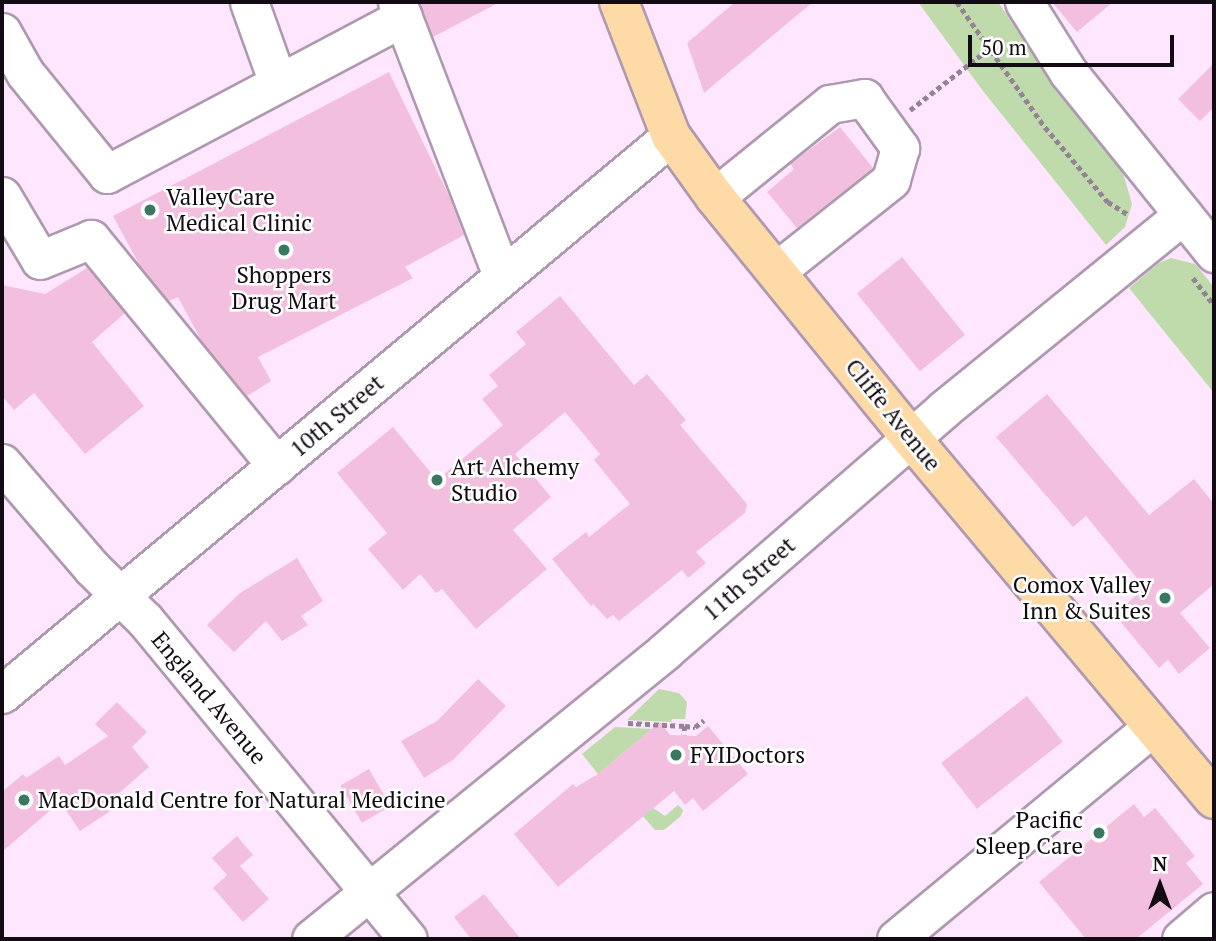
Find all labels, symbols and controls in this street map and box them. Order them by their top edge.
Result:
scale bar [971,21,1178,65]
text: 50 m [981,33,1027,61]
place label: ValleyCare Medical Clinic [166,183,312,237]
marker: ValleyCare Medical Clinic [140,200,160,220]
marker: Shoppers Drug Mart [276,242,292,258]
place label: Shoppers Drug Mart [232,261,336,315]
street label: Cliffe Avenue [839,353,947,477]
street label: 10th Street [285,369,389,463]
place label: Art Alchemy Studio [451,453,580,507]
marker: Art Alchemy Studio [429,472,445,488]
street label: 11th Street [697,531,801,627]
place label: Comox Valley Inn & Suites [1012,571,1151,625]
marker: Comox Valley Inn & Suites [1157,590,1173,606]
street label: England Avenue [145,626,273,770]
place label: FYIDoctors [690,741,805,769]
marker: FYIDoctors [668,747,684,763]
place label: MacDonald Centre for Natural Medicine [38,786,446,814]
marker: MacDonald Centre for Natural Medicine [16,792,32,808]
place label: Pacific Sleep Care [975,806,1083,860]
marker: Pacific Sleep Care [1089,823,1109,843]
north arrow [1125,850,1195,920]
text: N [1153,851,1167,876]

